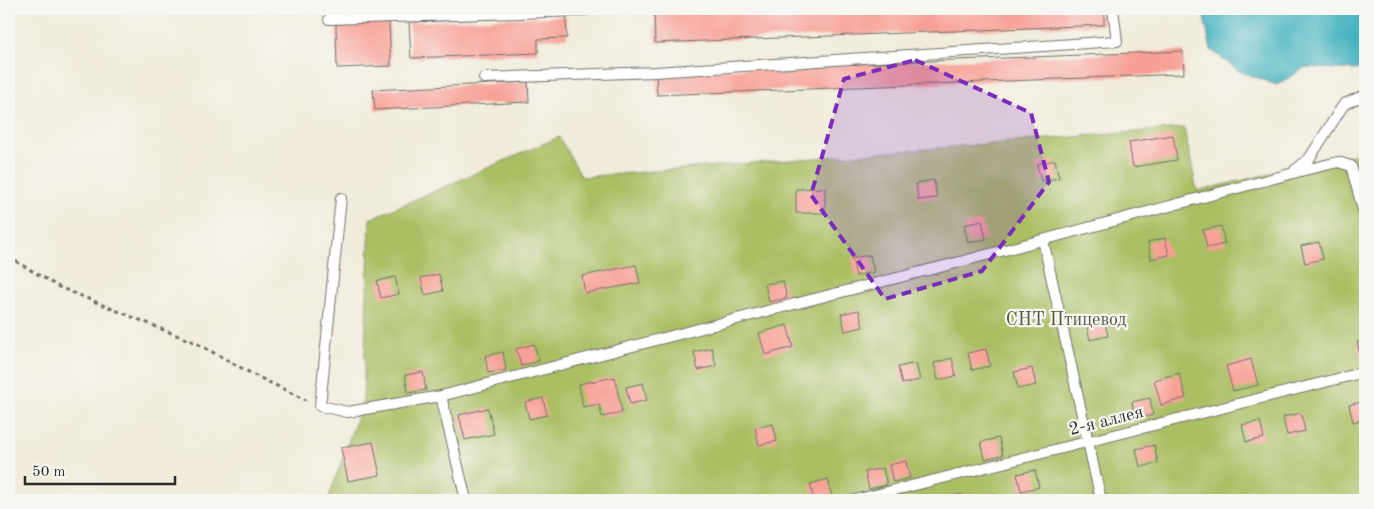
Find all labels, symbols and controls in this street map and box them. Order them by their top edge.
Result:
park label: СНТ Птицевод [1006,311,1126,329]
street label: 2-я аллея [1067,403,1145,439]
scale bar [25,454,175,486]
text: 50 m [32,465,66,480]

